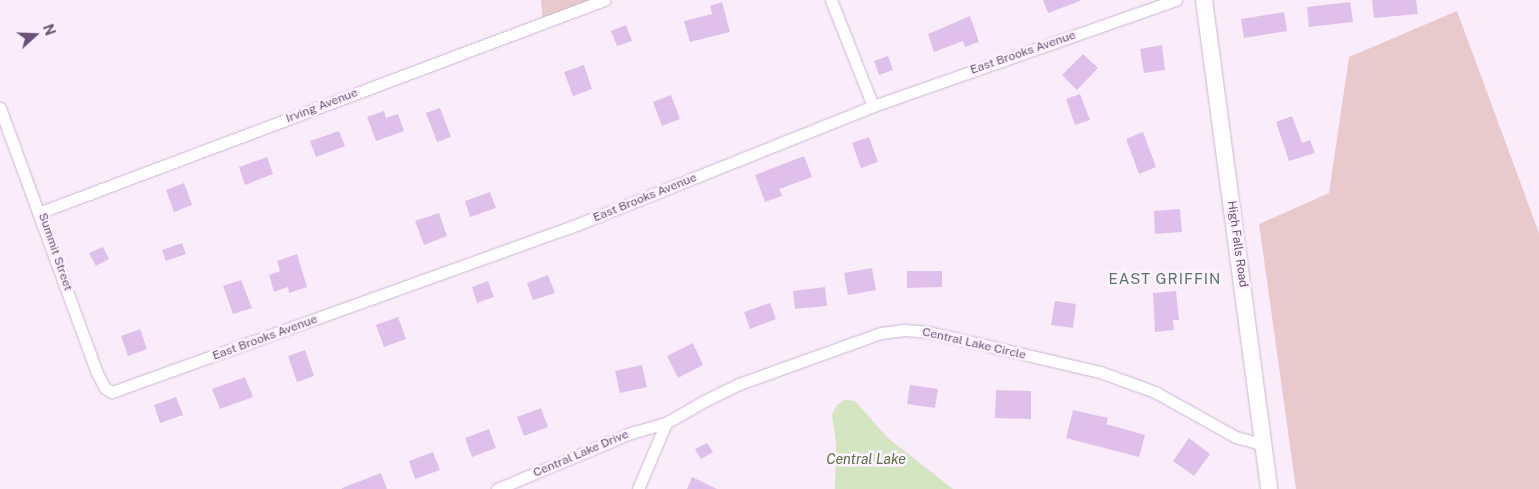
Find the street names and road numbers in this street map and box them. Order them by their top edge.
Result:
street label: East Brooks Avenue [968,28,1078,78]
street label: Irving Avenue [284,86,360,126]
street label: East Brooks Avenue [591,171,699,225]
street label: High Falls Road [1224,200,1250,288]
street label: Summit Street [35,211,75,293]
street label: East Brooks Avenue [211,312,319,364]
street label: Central Lake Circle [921,325,1027,363]
street label: Central Lake Drive [531,427,631,481]

